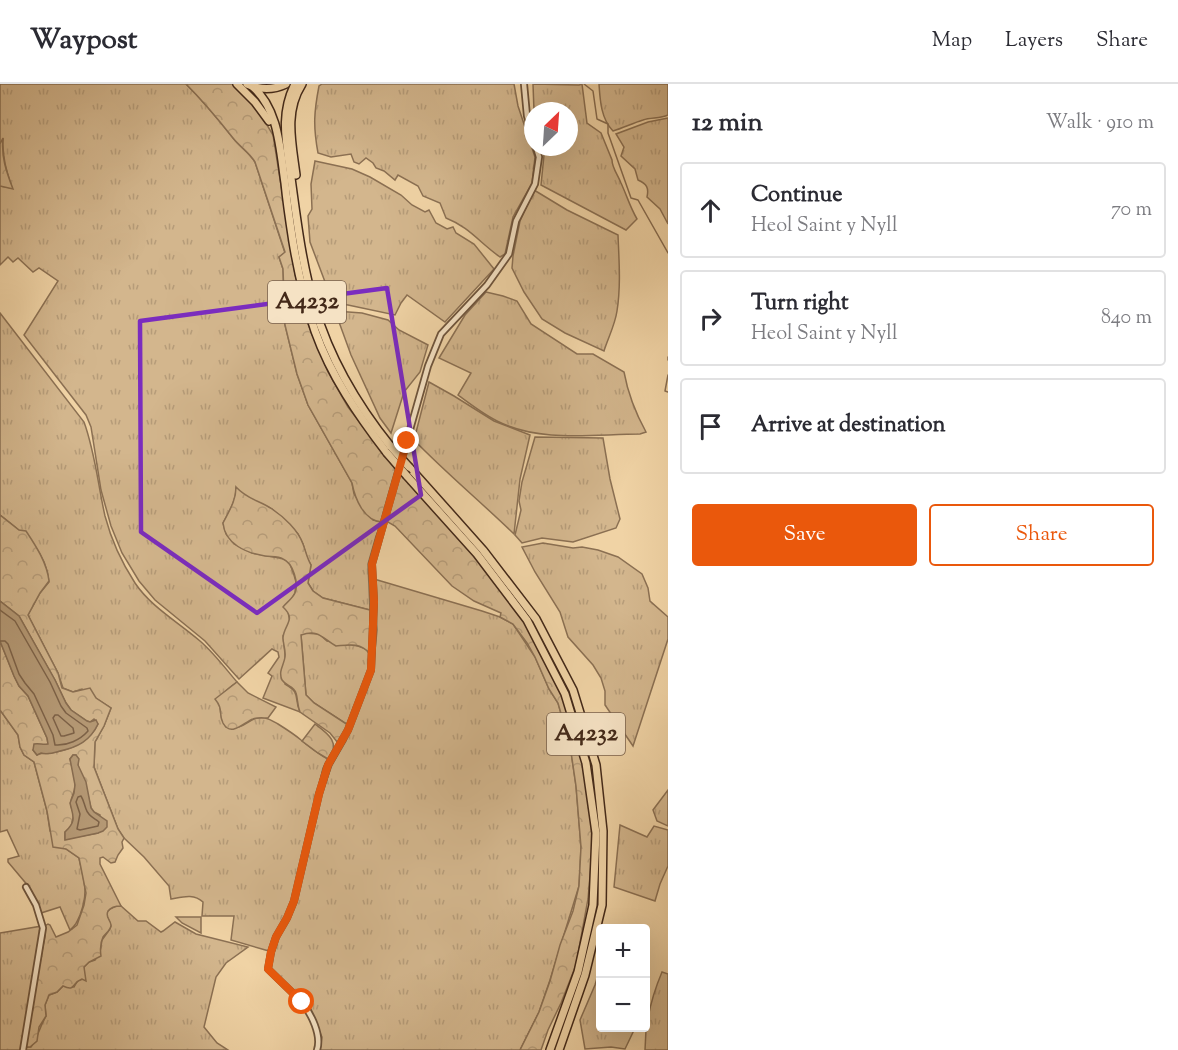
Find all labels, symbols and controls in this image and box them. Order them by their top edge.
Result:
text: Waypost [30,21,137,61]
text: Map [932,26,972,56]
text: Layers [1005,26,1063,56]
text: Share [1096,26,1148,56]
north arrow [524,102,578,156]
text: 12 min [692,105,763,142]
text: Walk · 910 m [1046,109,1154,138]
text: Continue [751,180,842,212]
icon: ahead [694,194,727,227]
text: 70 m [1111,196,1152,225]
text: Heol Saint y Nyll [751,212,897,241]
road number: A4232 [268,281,346,323]
text: Turn right [751,288,848,320]
icon: right [694,302,727,335]
text: 840 m [1101,304,1152,333]
text: Heol Saint y Nyll [751,320,897,349]
icon: arrive [694,410,727,443]
text: Arrive at destination [751,410,946,442]
route end [393,427,419,453]
button: Save [692,504,917,566]
button: Share [929,504,1154,566]
road number: A4232 [547,713,625,755]
map controls [596,924,650,1032]
button: + [596,924,650,978]
button: − [596,978,650,1032]
route start [288,988,314,1014]

